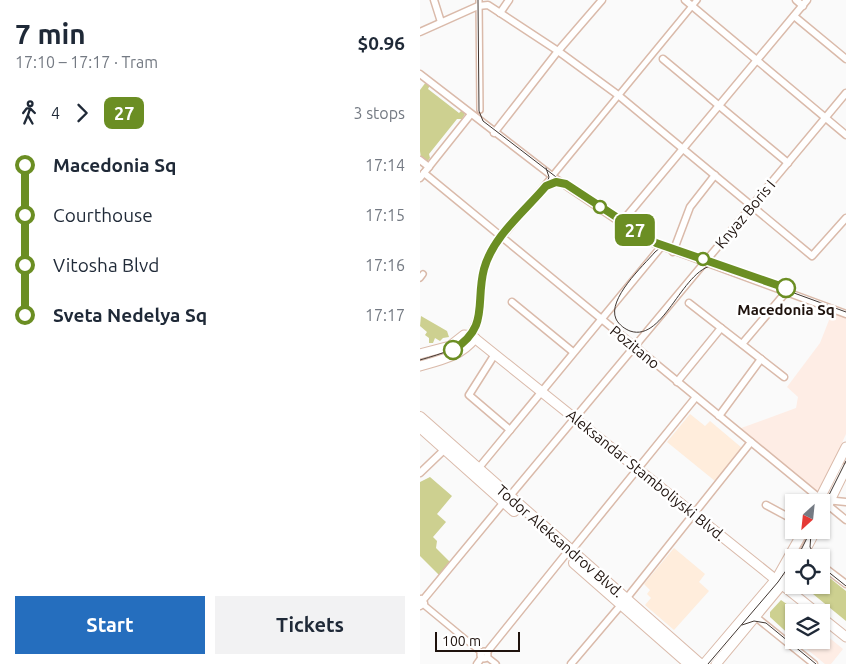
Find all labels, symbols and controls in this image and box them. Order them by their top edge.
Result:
text: 7 min [15,18,86,49]
text: $0.96 [357,32,405,54]
text: 17:10 – 17:17 · Tram [15,53,158,71]
icon: walk [15,99,43,127]
icon: forward [68,99,96,127]
text: 27 [114,103,134,123]
text: 4 [51,104,60,122]
text: 3 stops [353,104,405,122]
text: Macedonia Sq [53,154,176,176]
text: 17:14 [365,156,405,174]
street label: Knyaz Boris I [711,176,779,252]
unlabelled marker [593,200,607,214]
text: Courthouse [53,204,153,226]
text: 17:15 [365,206,405,224]
line badge: 27 [612,214,658,246]
text: 27 [625,220,645,240]
unlabelled marker [696,252,710,266]
text: Vitosha Blvd [53,254,159,276]
text: 17:16 [365,256,405,274]
marker: Macedonia Sq [776,278,796,298]
place label: Macedonia Sq [737,301,835,318]
text: Sveta Nedelya Sq [53,304,207,326]
text: 17:17 [365,306,405,324]
street label: Pozitano [607,322,663,372]
unlabelled marker [443,340,463,360]
street label: Aleksandar Stamboliyski Blvd. [563,406,729,544]
street label: Todor Aleksandrov Blvd. [493,481,627,601]
north arrow [785,494,830,539]
map controls [785,494,830,649]
button: locate [785,549,830,594]
button: Start [15,596,205,654]
button: Tickets [215,596,405,654]
button: layers [785,604,830,649]
scale bar [435,629,520,652]
text: 100 m [442,633,481,649]

